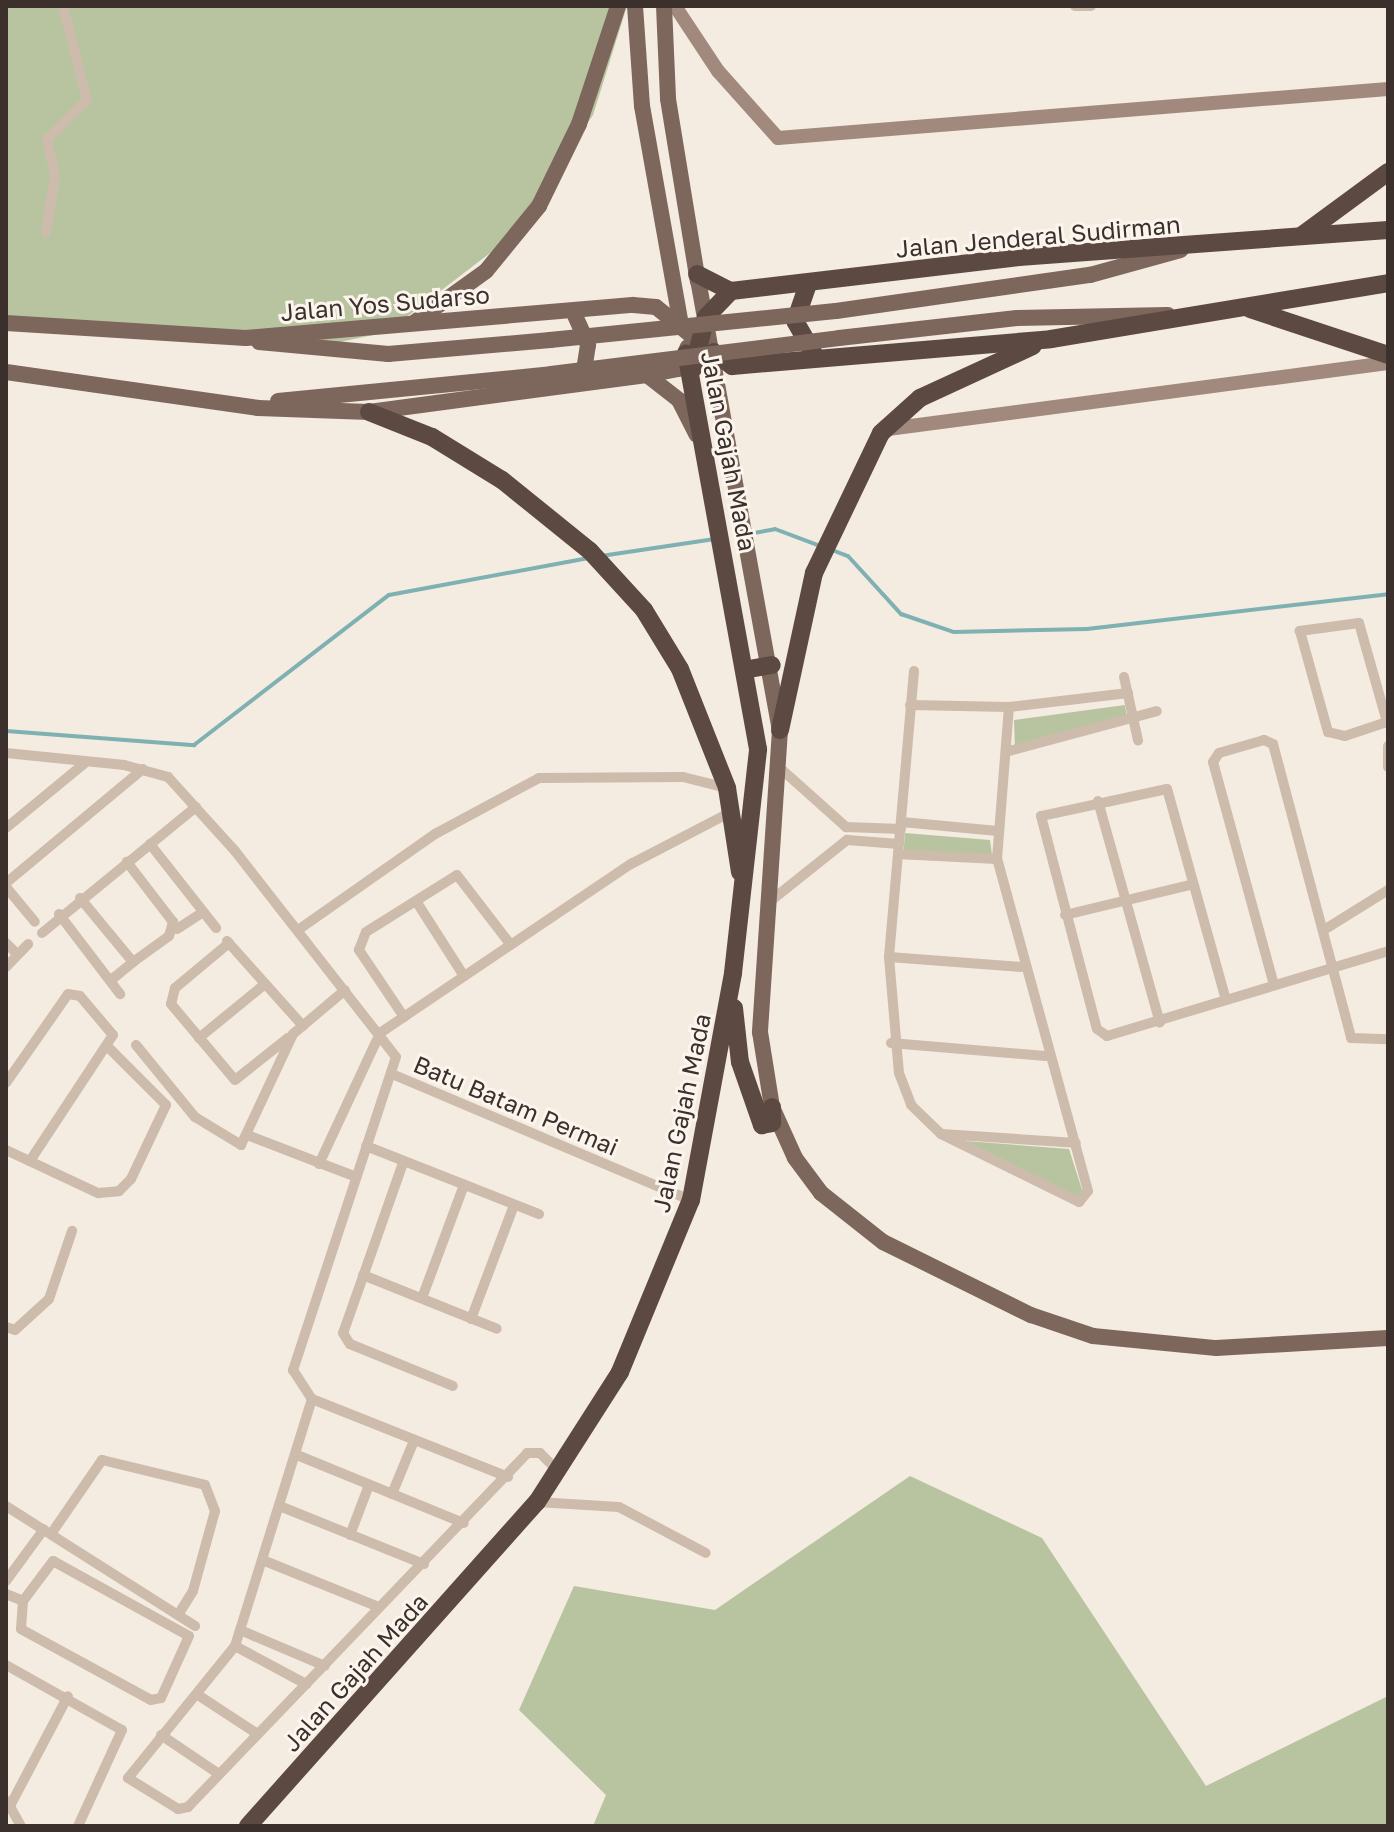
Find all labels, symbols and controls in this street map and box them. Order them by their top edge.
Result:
street label: Jalan Jenderal Sudirman [894,209,1182,263]
street label: Jalan Yos Sudarso [279,279,491,327]
street label: Jalan Gajah Mada [696,349,762,553]
street label: Jalan Gajah Mada [646,1011,716,1215]
street label: Batu Batam Permai [409,1049,623,1161]
street label: Jalan Gajah Mada [277,1587,433,1757]

